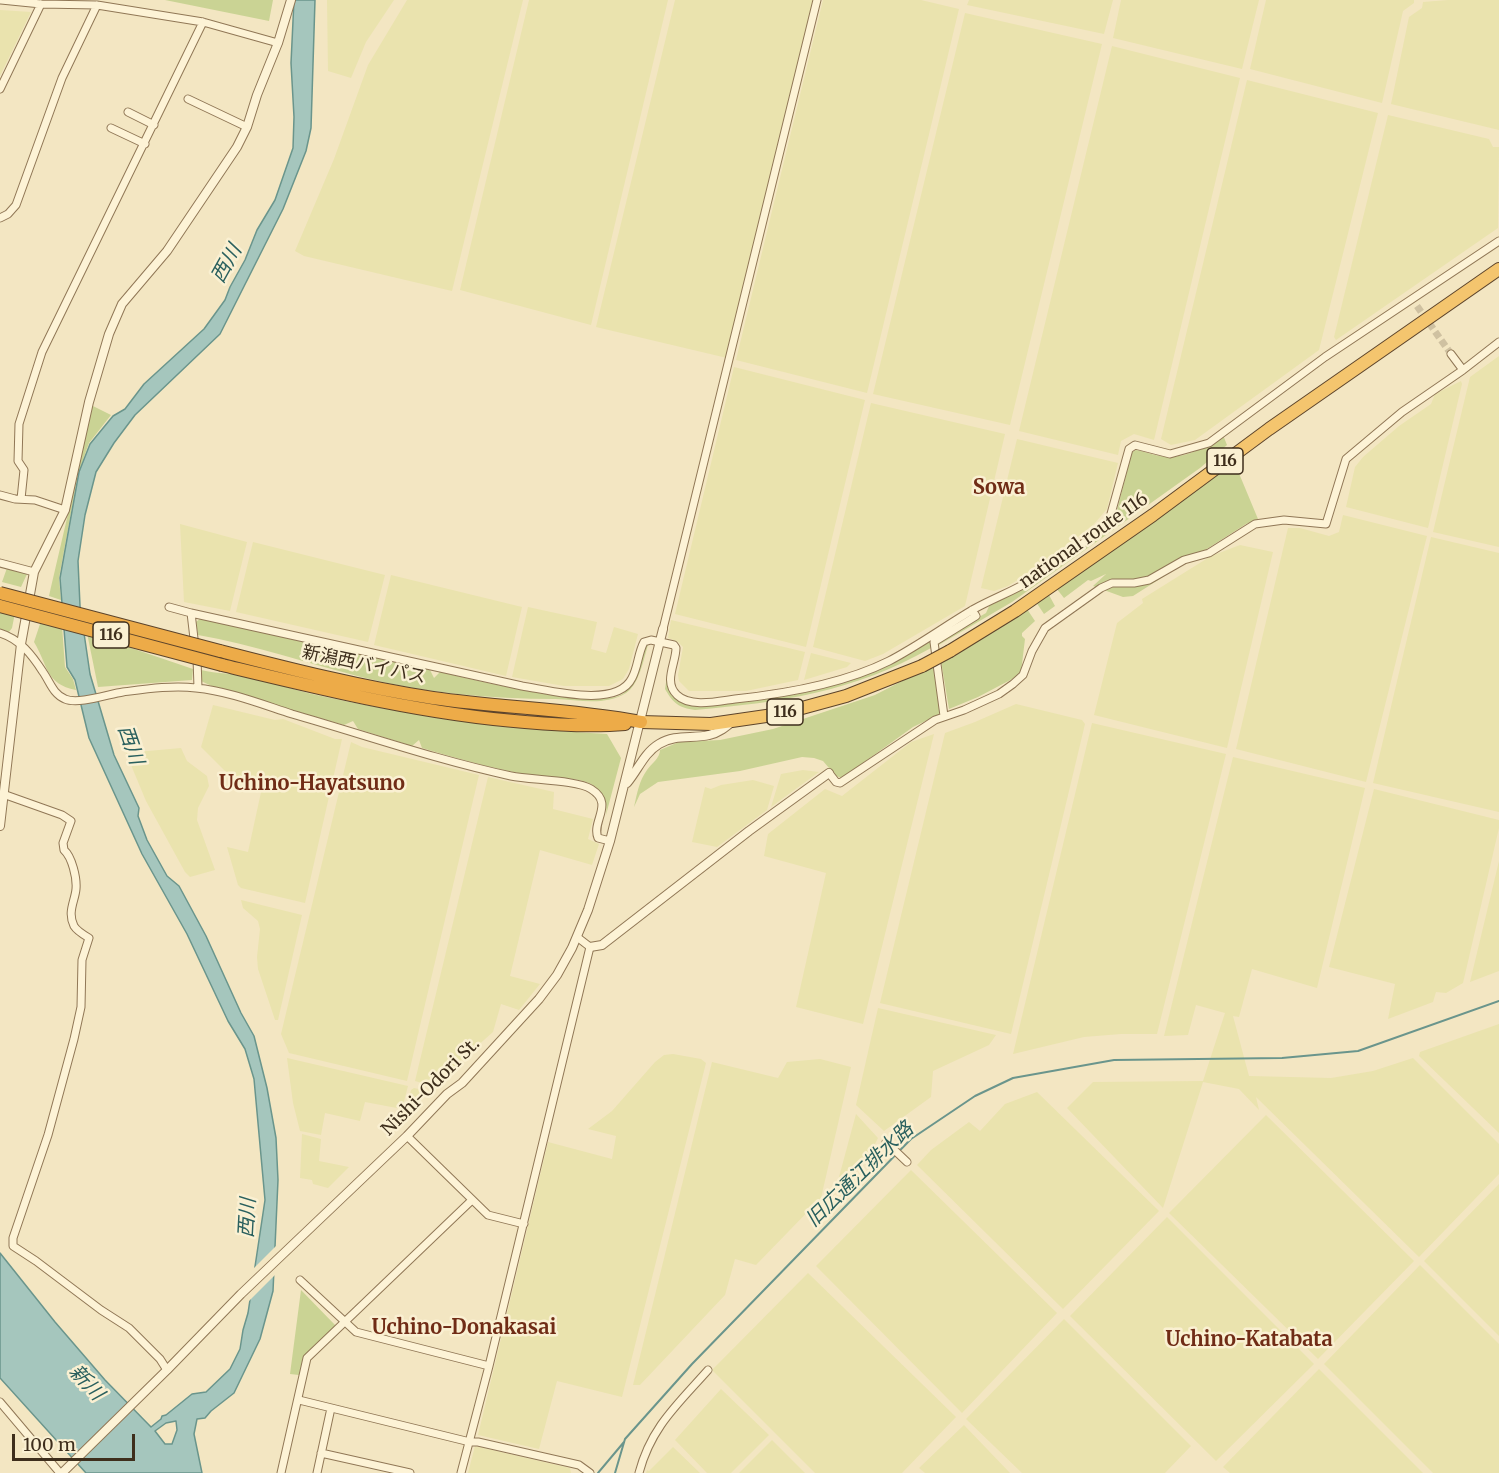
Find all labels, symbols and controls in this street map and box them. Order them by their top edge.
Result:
water label: 西川 [207,241,247,287]
road number: 116 [1207,448,1243,474]
district label: Sowa [973,476,1025,500]
street label: national route 116 [1016,489,1152,593]
road number: 116 [93,622,129,648]
street label: 新潟西バイパス [300,641,428,689]
road number: 116 [767,699,803,725]
water label: 西川 [112,722,148,768]
district label: Uchino-Hayatsuno [219,772,405,796]
street label: Nishi-Odori St. [378,1034,484,1140]
water label: 旧広通江排水路 [801,1118,919,1232]
water label: 西川 [235,1197,261,1239]
district label: Uchino-Donakasai [372,1316,556,1340]
district label: Uchino-Katabata [1165,1328,1333,1352]
water label: 新川 [64,1360,108,1406]
scale bar [15,1422,138,1460]
text: 100 m [23,1433,76,1456]

